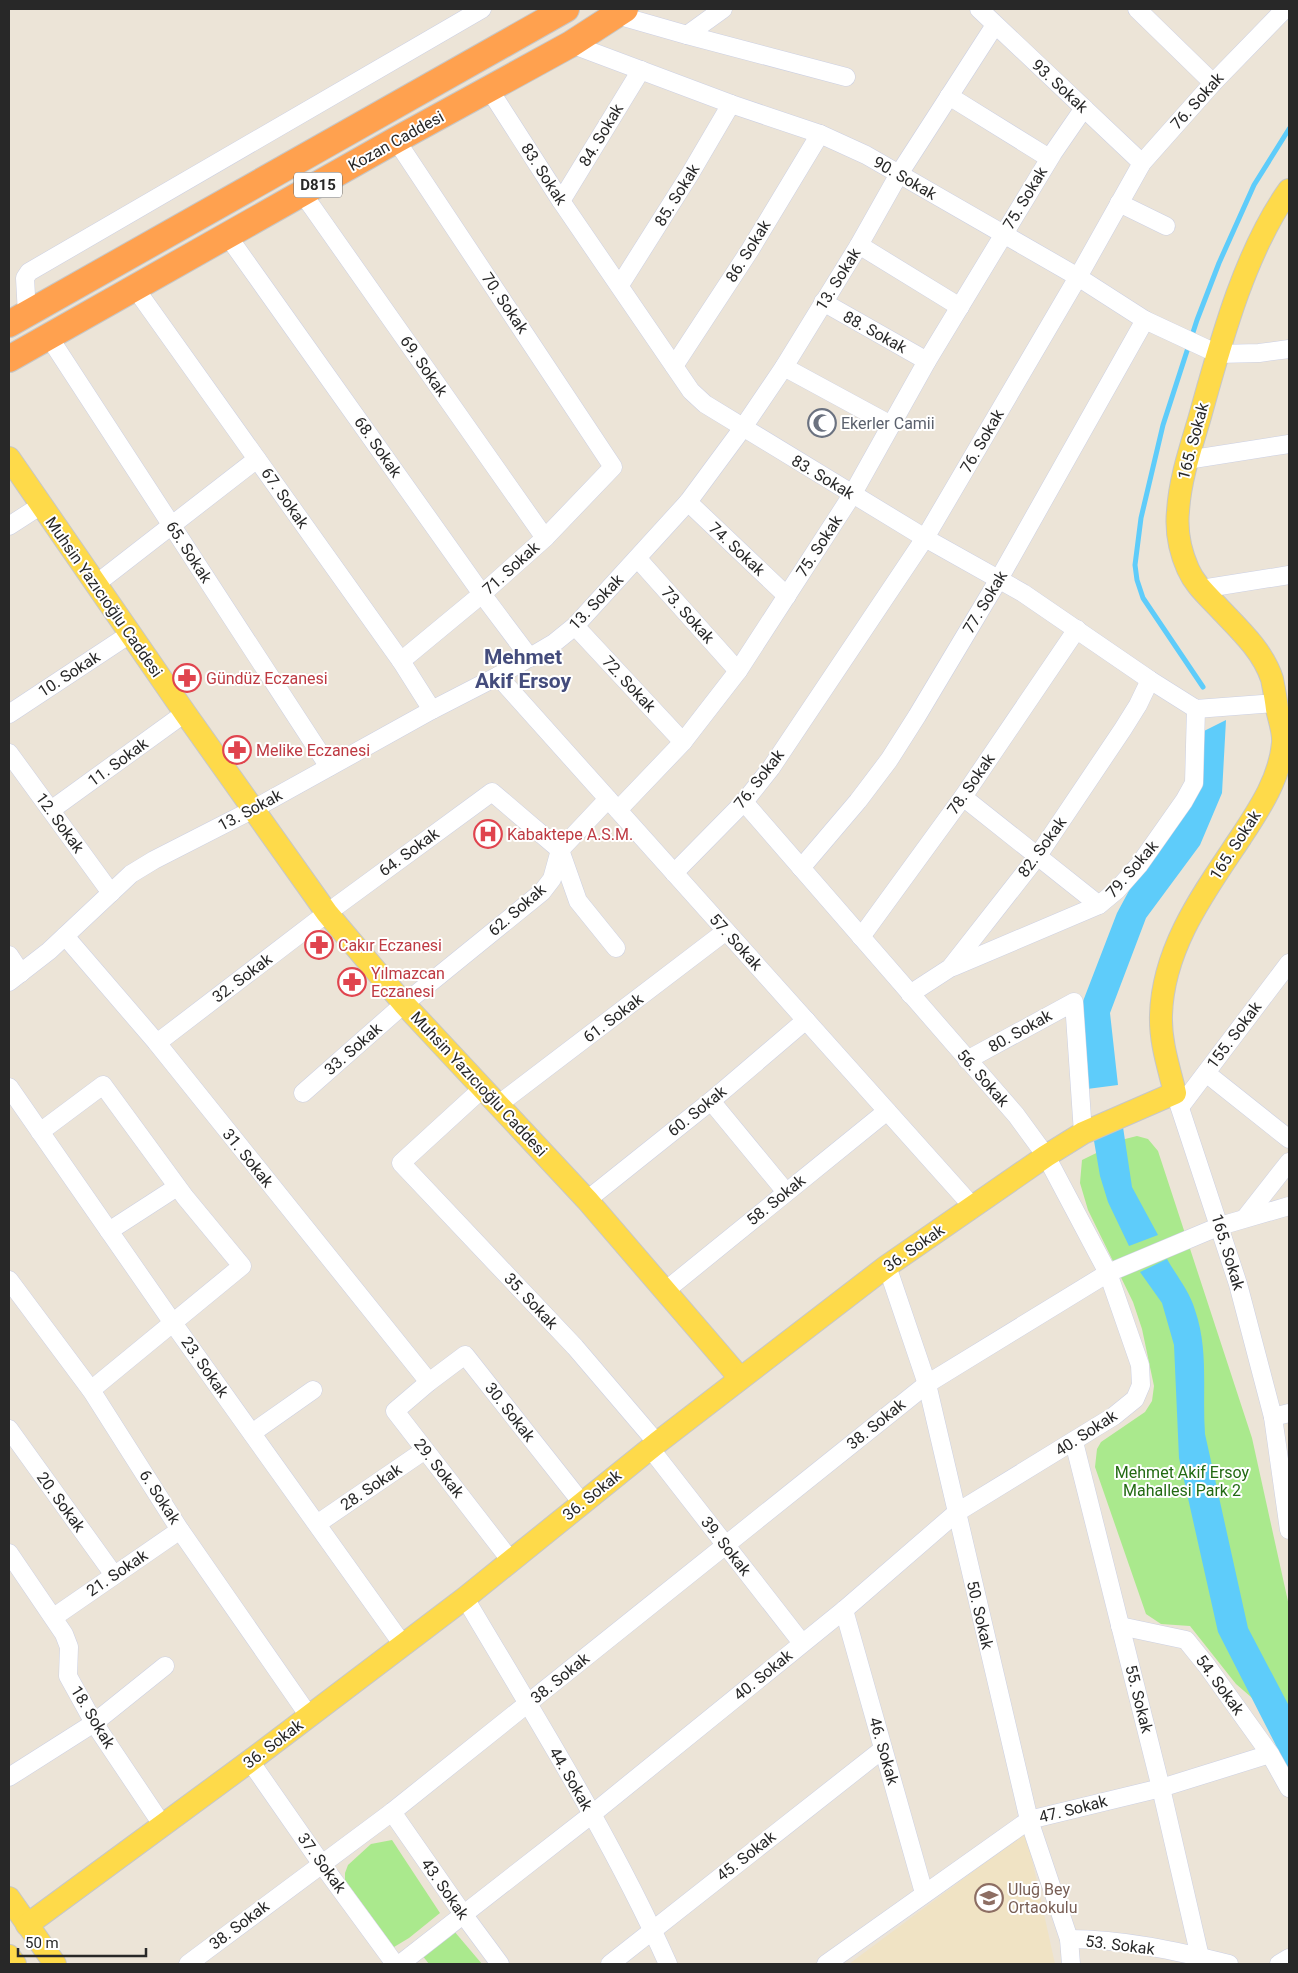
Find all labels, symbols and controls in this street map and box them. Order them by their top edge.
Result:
street label: 93. Sokak [1028,55,1093,117]
street label: 76. Sokak [1167,68,1228,133]
street label: 84. Sokak [575,99,628,170]
street label: Kozan Caddesi [345,107,447,175]
street label: 83. Sokak [517,140,571,209]
street label: 90. Sokak [870,152,941,204]
street label: 85. Sokak [650,160,704,230]
street label: 75. Sokak [999,162,1052,233]
road number: D815 [294,172,342,198]
street label: 86. Sokak [721,216,775,286]
street label: 13. Sokak [811,244,865,314]
street label: 70. Sokak [478,269,533,338]
street label: 88. Sokak [840,307,911,358]
street label: 69. Sokak [396,332,452,401]
street label: 165. Sokak [1174,400,1213,481]
street label: 76. Sokak [956,405,1008,476]
mosque icon: Ekerler Camii [807,408,837,438]
street label: 68. Sokak [350,413,406,482]
place label: Ekerler Camii [841,414,935,433]
street label: 83. Sokak [788,451,859,504]
street label: 67. Sokak [257,464,313,533]
street label: 75. Sokak [792,511,846,580]
street label: Muhsin Yazıcıoğlu Caddesi [41,513,167,681]
street label: 65. Sokak [162,518,216,587]
street label: 74. Sokak [705,518,770,580]
street label: 71. Sokak [479,537,544,598]
street label: 77. Sokak [959,566,1012,637]
street label: 13. Sokak [565,570,628,634]
street label: 73. Sokak [658,583,719,648]
district label: Mehmet Akif Ersoy [475,645,572,693]
street label: 10. Sokak [35,647,104,701]
street label: 72. Sokak [598,652,660,717]
pharmacy icon: Gündüz Eczanesi [172,663,202,693]
place label: Gündüz Eczanesi [206,669,328,688]
street label: 11. Sokak [84,733,153,790]
pharmacy icon: Melike Eczanesi [222,735,252,765]
place label: Melike Eczanesi [256,741,370,760]
street label: 76. Sokak [730,745,788,812]
street label: 78. Sokak [943,749,999,818]
street label: 13. Sokak [215,785,286,835]
street label: 12. Sokak [32,789,89,858]
street label: 165. Sokak [1206,806,1265,883]
street label: 82. Sokak [1014,812,1071,881]
hospital icon: Kabaktepe A.S.M. [473,819,503,849]
street label: 64. Sokak [375,823,444,880]
place label: Kabaktepe A.S.M. [507,825,633,844]
street label: 79. Sokak [1102,836,1163,902]
street label: 62. Sokak [484,879,550,940]
street label: 57. Sokak [706,910,767,975]
pharmacy icon: Cakır Eczanesi [304,930,334,960]
place label: Cakır Eczanesi [338,936,442,955]
street label: 32. Sokak [208,949,276,1007]
place label: Yılmazcan Eczanesi [371,964,445,1001]
pharmacy icon: Yılmazcan Eczanesi [337,967,367,997]
street label: 61. Sokak [579,989,647,1047]
street label: 155. Sokak [1203,997,1266,1072]
street label: 80. Sokak [985,1005,1056,1056]
street label: Muhsin Yazıcıoğlu Caddesi [407,1008,551,1160]
street label: 33. Sokak [320,1018,386,1079]
street label: 56. Sokak [953,1045,1014,1111]
street label: 60. Sokak [664,1081,731,1140]
street label: 31. Sokak [219,1125,278,1192]
street label: 58. Sokak [743,1170,810,1229]
street label: 165. Sokak [1207,1212,1249,1293]
street label: 36. Sokak [880,1220,949,1276]
street label: 35. Sokak [500,1269,562,1334]
street label: 23. Sokak [177,1333,233,1402]
street label: 30. Sokak [481,1379,539,1446]
street label: 38. Sokak [843,1394,910,1453]
street label: 40. Sokak [1052,1406,1121,1460]
street label: 29. Sokak [410,1435,468,1502]
street label: 28. Sokak [337,1459,406,1514]
park label: Mehmet Akif Ersoy Mahallesi Park 2 [1115,1463,1250,1500]
street label: 36. Sokak [559,1465,626,1524]
street label: 6. Sokak [135,1466,185,1528]
street label: 20. Sokak [33,1468,90,1537]
street label: 39. Sokak [697,1513,755,1580]
street label: 21. Sokak [83,1545,152,1600]
street label: 50. Sokak [963,1579,997,1652]
street label: 40. Sokak [730,1645,797,1704]
street label: 38. Sokak [527,1648,594,1707]
street label: 54. Sokak [1192,1651,1249,1720]
street label: 55. Sokak [1121,1663,1157,1736]
street label: 18. Sokak [67,1682,120,1753]
street label: 36. Sokak [239,1715,307,1773]
street label: 46. Sokak [865,1715,903,1788]
street label: 44. Sokak [545,1744,597,1815]
street label: 47. Sokak [1037,1791,1110,1827]
street label: 45. Sokak [713,1827,780,1885]
street label: 37. Sokak [294,1829,351,1898]
street label: 43. Sokak [417,1855,473,1924]
place label: Uluğ Bey Ortaokulu [1008,1880,1078,1917]
school or university icon: Uluğ Bey Ortaokulu [974,1883,1004,1913]
street label: 38. Sokak [205,1896,273,1954]
scale bar [18,1926,145,1958]
street label: 53. Sokak [1084,1931,1157,1959]
text: 50 m [25,1934,59,1952]

